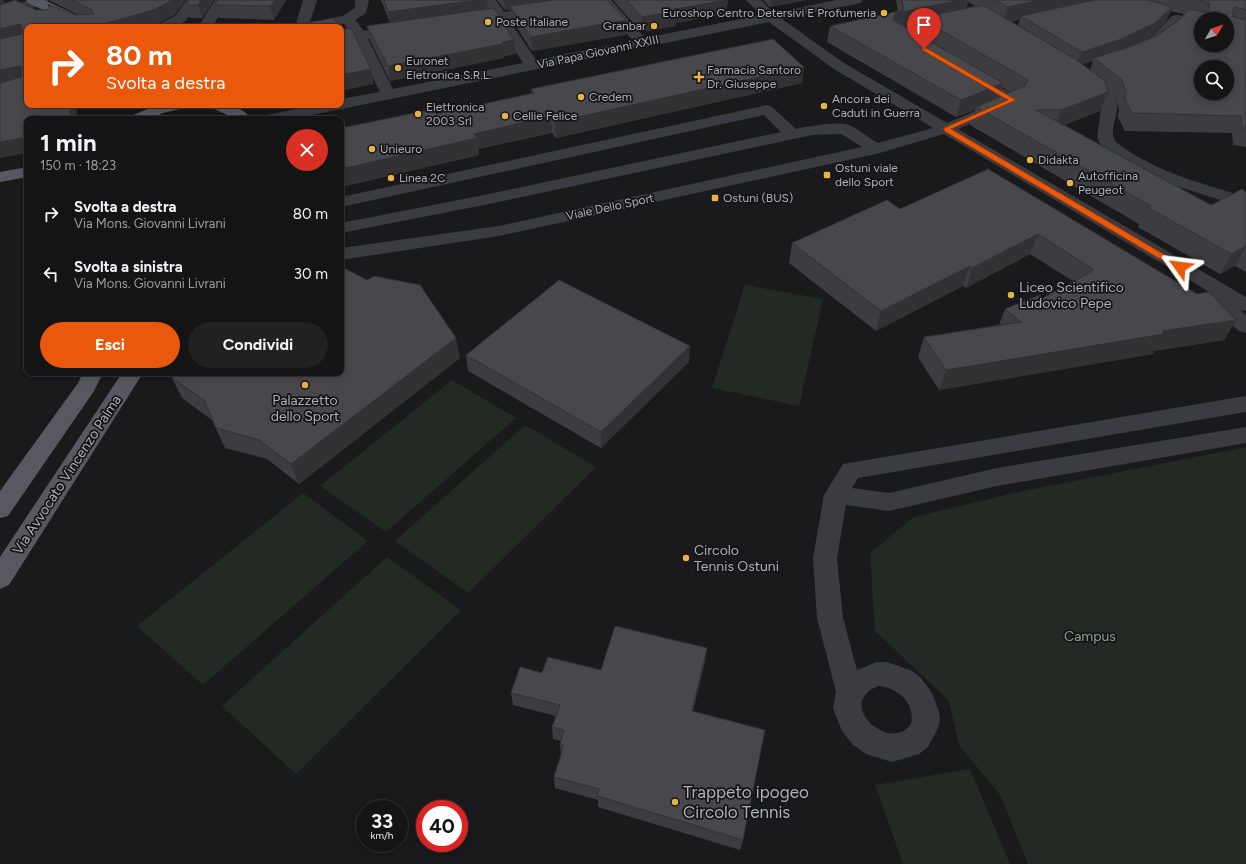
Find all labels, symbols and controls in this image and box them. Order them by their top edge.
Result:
place label: Euroshop Centro Detersivi E Profumeria [662,6,876,20]
marker: Euroshop Centro Detersivi E Profumeria [879,8,889,18]
pin [907,8,941,49]
north arrow [1194,12,1234,52]
map controls [1194,12,1234,100]
icon: arrive [913,14,935,36]
place label: Poste Italiane [496,15,569,29]
marker: Poste Italiane [483,17,493,27]
place label: Granbar [603,19,646,33]
marker: Granbar [649,21,659,31]
street label: Via Papa Giovanni XXIII [536,32,660,72]
text: 80 m [106,38,172,72]
icon: right [40,40,92,92]
place label: Euronet Eletronica S.R.L. [406,54,492,82]
button: search [1194,60,1234,100]
marker: Euronet Eletronica S.R.L. [393,63,403,73]
place label: Farmacia Santoro Dr. Giuseppe [707,63,801,91]
text: Svolta a destra [106,72,225,94]
marker: Farmacia Santoro Dr. Giuseppe [694,72,704,82]
place label: Credem [589,90,632,104]
marker: Credem [576,92,586,102]
place label: Ancora dei Caduti in Guerra [832,92,920,120]
place label: Elettronica 2003 Srl [426,100,484,128]
marker: Ancora dei Caduti in Guerra [819,101,829,111]
marker: Elettronica 2003 Srl [413,109,423,119]
place label: Cellie Felice [513,109,578,123]
marker: Cellie Felice [500,111,510,121]
text: 1 min [40,128,97,157]
button: close [286,129,328,171]
place label: Unieuro [380,142,422,156]
marker: Unieuro [367,144,377,154]
place label: Didakta [1038,153,1079,167]
marker: Didakta [1025,155,1035,165]
text: 150 m · 18:23 [40,158,116,173]
place label: Ostuni viale dello Sport [835,161,898,189]
place label: Autofficina Peugeot [1078,169,1138,197]
marker: Ostuni viale dello Sport [822,170,832,180]
place label: Linea 2C [399,171,446,185]
marker: Linea 2C [386,173,396,183]
marker: Autofficina Peugeot [1065,178,1075,188]
street label: Viale Dello Sport [565,191,656,223]
place label: Ostuni (BUS) [723,191,793,205]
marker: Ostuni (BUS) [710,193,720,203]
text: Svolta a destra [74,198,177,216]
icon: right [40,203,62,225]
text: 80 m [293,205,328,223]
text: Via Mons. Giovanni Livrani [74,216,226,231]
position arrow [1159,246,1201,288]
text: Svolta a sinistra [74,258,183,276]
icon: left [40,263,62,285]
text: 30 m [294,265,328,283]
text: Via Mons. Giovanni Livrani [74,276,226,291]
place label: Liceo Scientifico Ludovico Pepe [1019,279,1124,312]
marker: Liceo Scientifico Ludovico Pepe [1006,290,1016,300]
button: Esci [40,322,180,368]
button: Condividi [188,322,328,368]
marker: Palazzetto dello Sport [300,380,310,390]
street label: Via Avvocato Vincenzo Palma [9,392,125,558]
place label: Palazzetto dello Sport [271,392,339,425]
place label: Circolo Tennis Ostuni [694,542,779,575]
marker: Circolo Tennis Ostuni [681,553,691,563]
park label: Campus [1064,628,1116,645]
place label: Trappeto ipogeo Circolo Tennis [683,782,809,822]
marker: Trappeto ipogeo Circolo Tennis [670,797,680,807]
speed limit sign: 40 [416,800,468,852]
text: 33 [371,809,393,833]
text: km/h [371,829,393,842]

